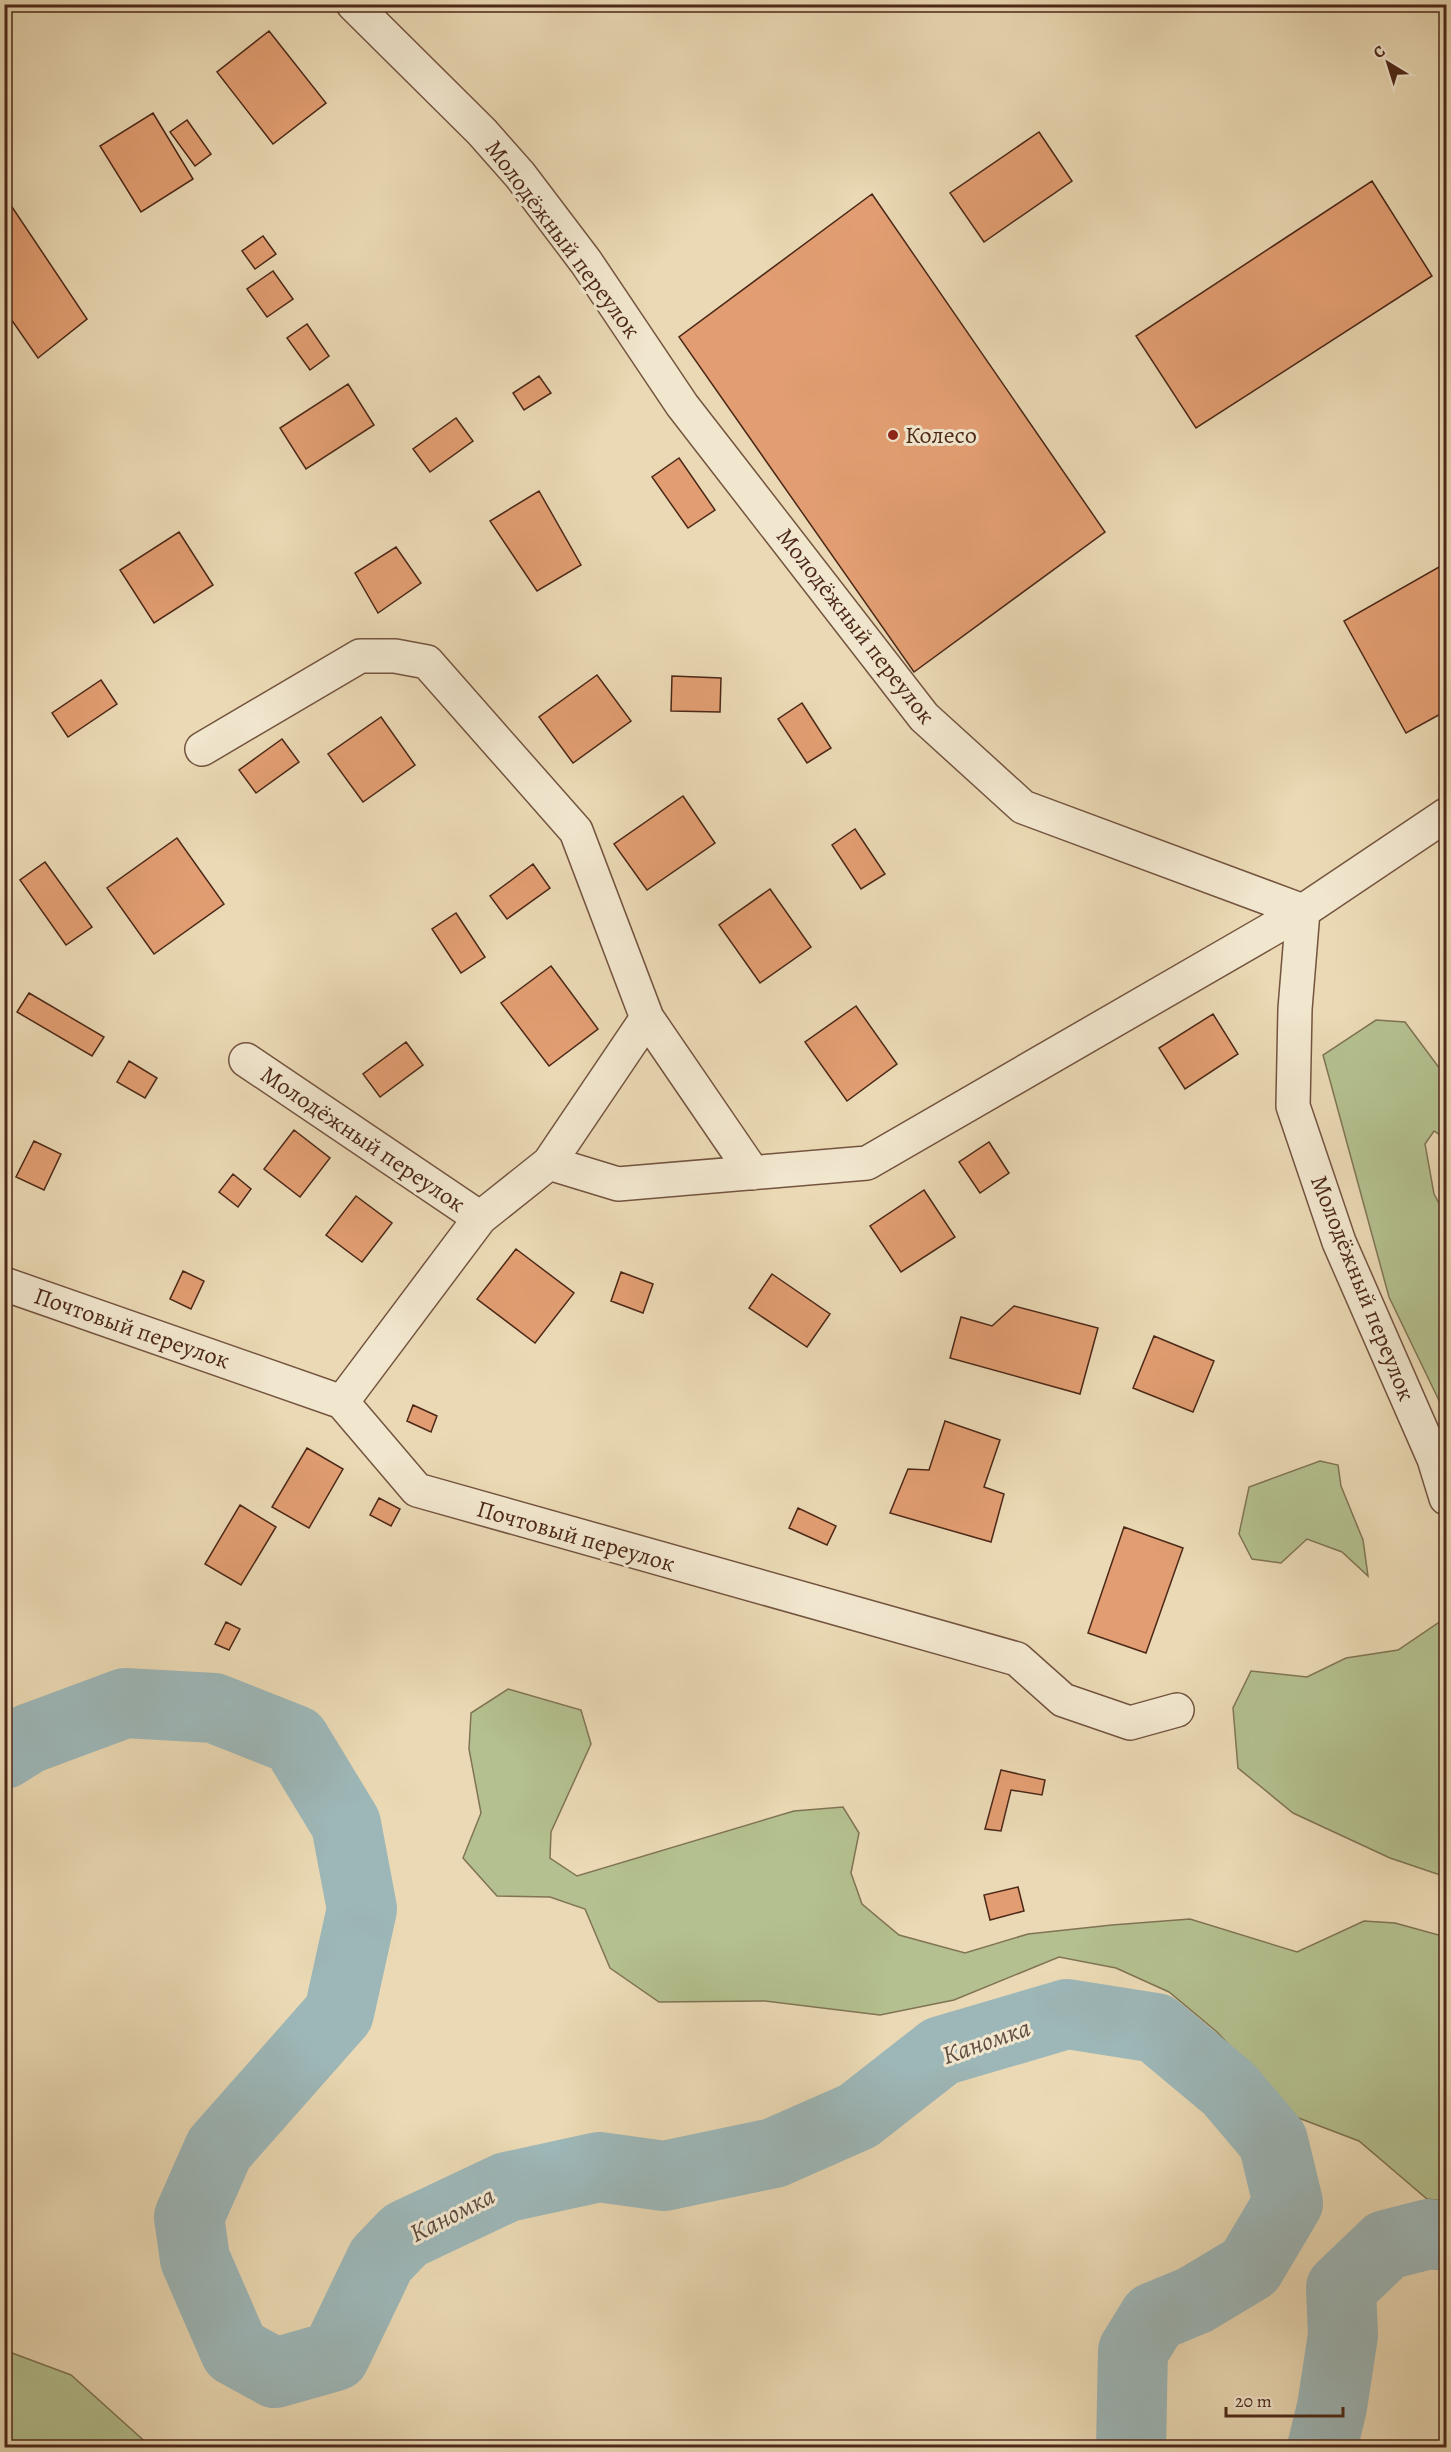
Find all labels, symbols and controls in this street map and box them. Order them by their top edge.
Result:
north arrow [1358,33,1418,93]
text: С [1369,40,1390,64]
street label: Молодёжный переулок [478,133,648,345]
place label: Колесо [905,419,977,451]
marker: Колесо [886,428,900,442]
street label: Молодёжный переулок [769,521,943,731]
street label: Молодёжный переулок [254,1058,472,1220]
street label: Молодёжный переулок [1303,1170,1423,1406]
street label: Почтовый переулок [30,1280,234,1376]
street label: Почтовый переулок [473,1492,679,1580]
water label: Каномка [937,2010,1035,2073]
water label: Каномка [403,2178,501,2251]
scale bar [1226,2380,1343,2418]
text: 20 m [1235,2389,1272,2413]

